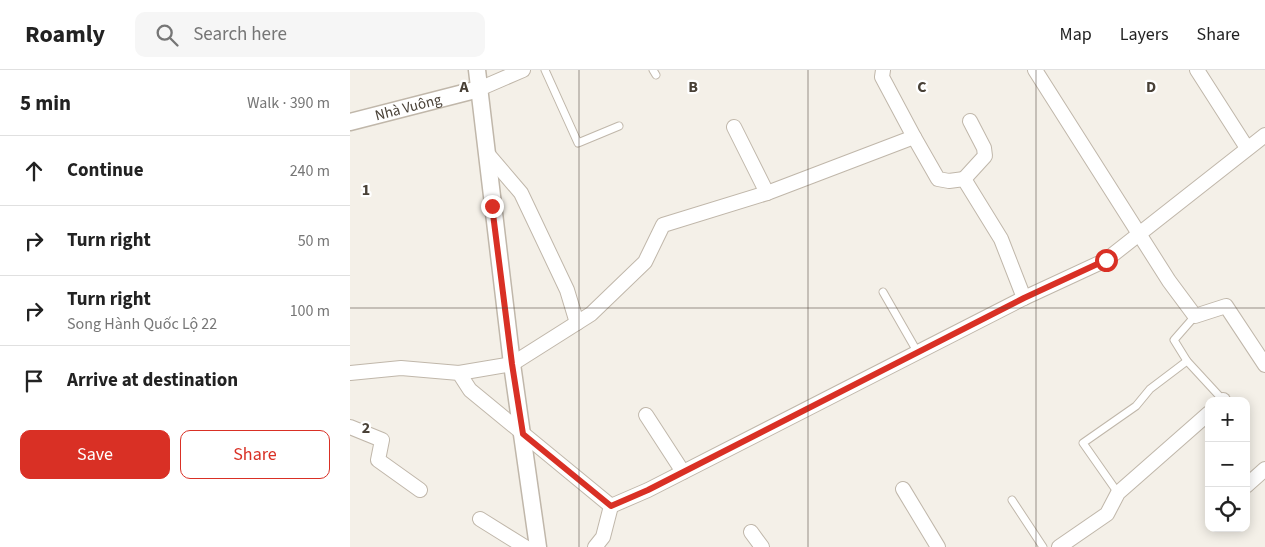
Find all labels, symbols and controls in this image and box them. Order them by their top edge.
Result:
search box [135,12,485,57]
text: Roamly [25,17,105,52]
icon: search [153,21,181,49]
text: Search here [193,21,287,48]
text: Map [1060,22,1092,47]
text: Layers [1120,22,1169,47]
text: Share [1197,22,1240,47]
text: A [458,76,469,98]
text: B [688,76,698,98]
text: C [917,76,927,98]
text: D [1146,76,1156,98]
text: 5 min [20,88,71,118]
street label: Nhà Vuông [373,88,444,126]
text: Walk · 390 m [247,92,330,114]
icon: ahead [20,157,48,185]
text: Continue [67,157,144,184]
text: 240 m [290,160,330,182]
text: 1 [362,179,370,201]
route end [481,195,504,218]
icon: right [20,227,48,255]
text: Turn right [67,227,151,254]
text: 50 m [298,230,330,252]
route start [1095,249,1118,272]
text: Turn right [67,286,151,313]
icon: right [20,297,48,325]
text: 100 m [290,300,330,322]
text: Song Hành Quốc Lộ 22 [67,313,217,335]
icon: arrive [20,367,48,395]
text: Arrive at destination [67,367,238,394]
map controls [1205,397,1250,532]
button: + [1205,397,1250,442]
text: 2 [362,417,370,439]
button: Save [20,430,170,479]
button: Share [180,430,330,479]
button: − [1205,442,1250,487]
button: locate [1205,487,1250,532]

